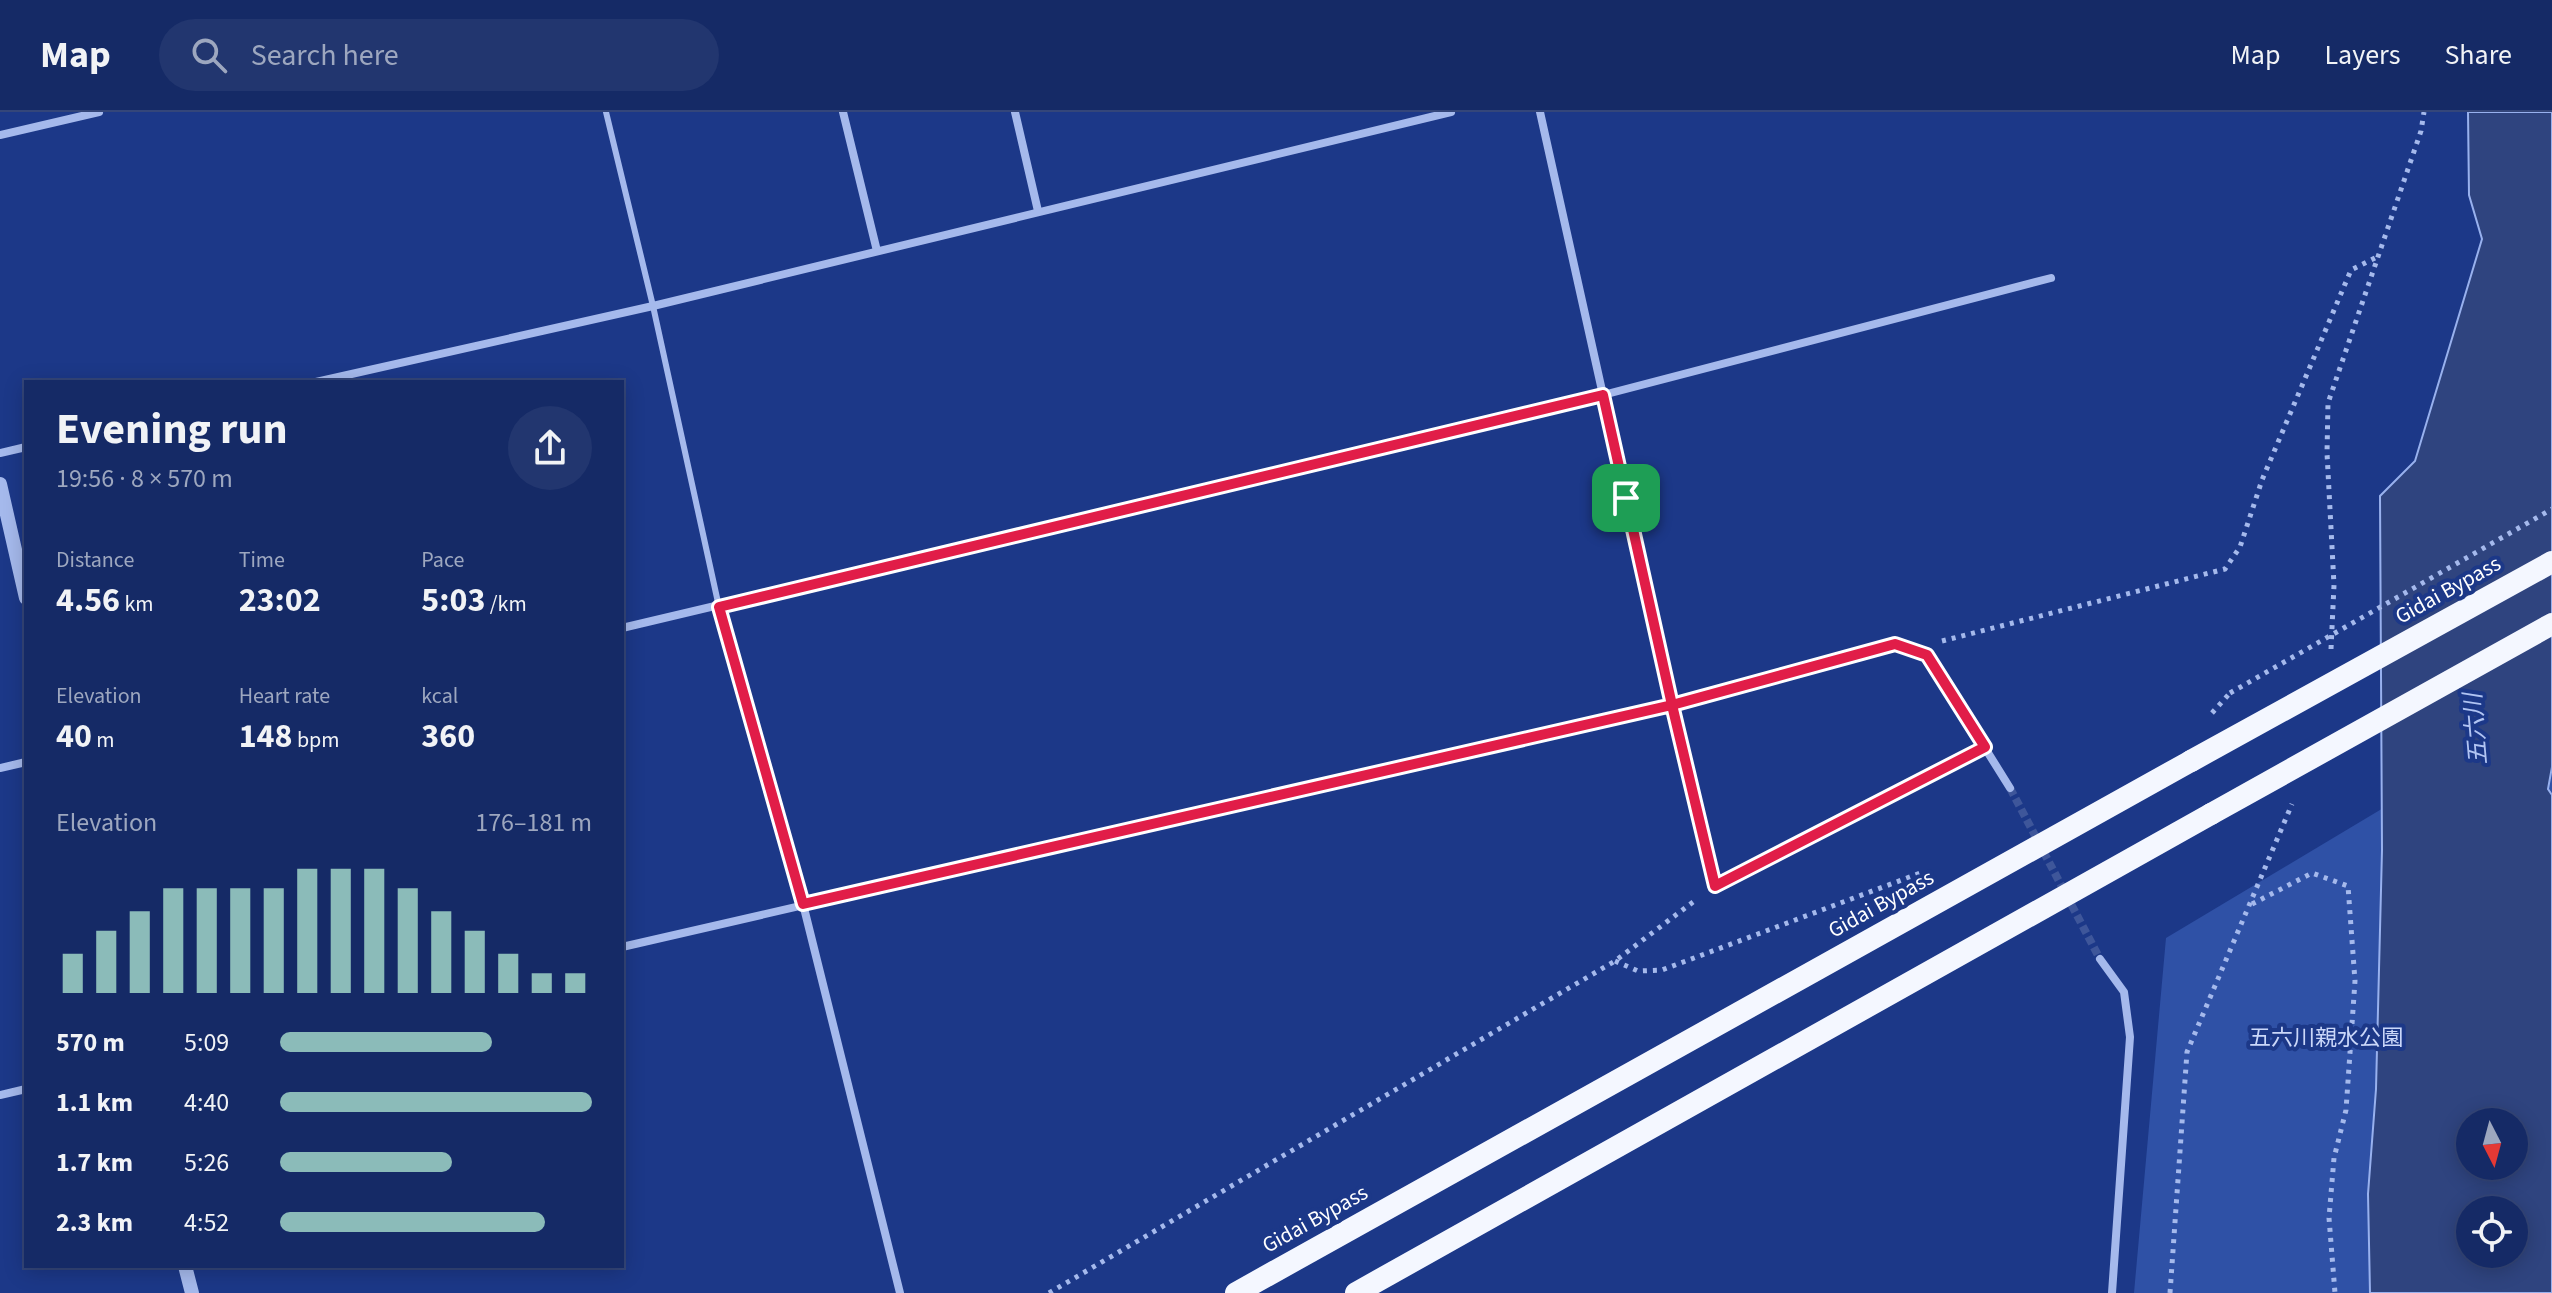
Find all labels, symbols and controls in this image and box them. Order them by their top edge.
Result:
search box [159,19,719,91]
text: Map [40,28,111,82]
icon: search [187,33,231,77]
text: Search here [251,34,399,77]
text: Map [2230,35,2280,75]
text: Layers [2324,35,2400,75]
text: Share [2444,35,2512,75]
text: Evening run [56,398,288,461]
button: share [508,406,592,490]
text: 19:56 · 8 × 570 m [56,460,233,497]
pin [1592,464,1660,532]
icon: arrive [1604,476,1648,520]
text: Distance [56,544,134,576]
text: Time [239,544,285,576]
text: Pace [421,544,464,576]
street label: Gidai Bypass [2389,548,2507,632]
text: 4.56 [56,576,120,625]
text: 23:02 [239,576,321,625]
text: 5:03 [421,576,485,625]
text: km [120,588,154,620]
text: /km [485,588,527,620]
text: Elevation [56,680,142,712]
text: Heart rate [239,680,330,712]
text: kcal [421,680,458,712]
water label: 五六川 [2455,689,2497,766]
text: 40 [56,712,92,761]
text: 148 [239,712,293,761]
text: 360 [421,712,475,761]
text: m [92,724,115,756]
text: bpm [293,724,340,756]
text: Elevation [56,804,157,841]
text: 176–181 m [475,804,592,841]
street label: Gidai Bypass [1822,862,1940,946]
park label: 五六川親水公園 [2249,1022,2403,1054]
text: 570 m [56,1024,125,1061]
text: 5:09 [184,1024,229,1061]
text: 1.1 km [56,1084,133,1121]
text: 4:40 [184,1084,229,1121]
north arrow [2456,1108,2528,1180]
map controls [2456,1108,2528,1268]
text: 1.7 km [56,1144,133,1181]
text: 5:26 [184,1144,229,1181]
street label: Gidai Bypass [1256,1177,1374,1261]
button: locate [2456,1196,2528,1268]
text: 2.3 km [56,1204,133,1241]
text: 4:52 [184,1204,229,1241]

